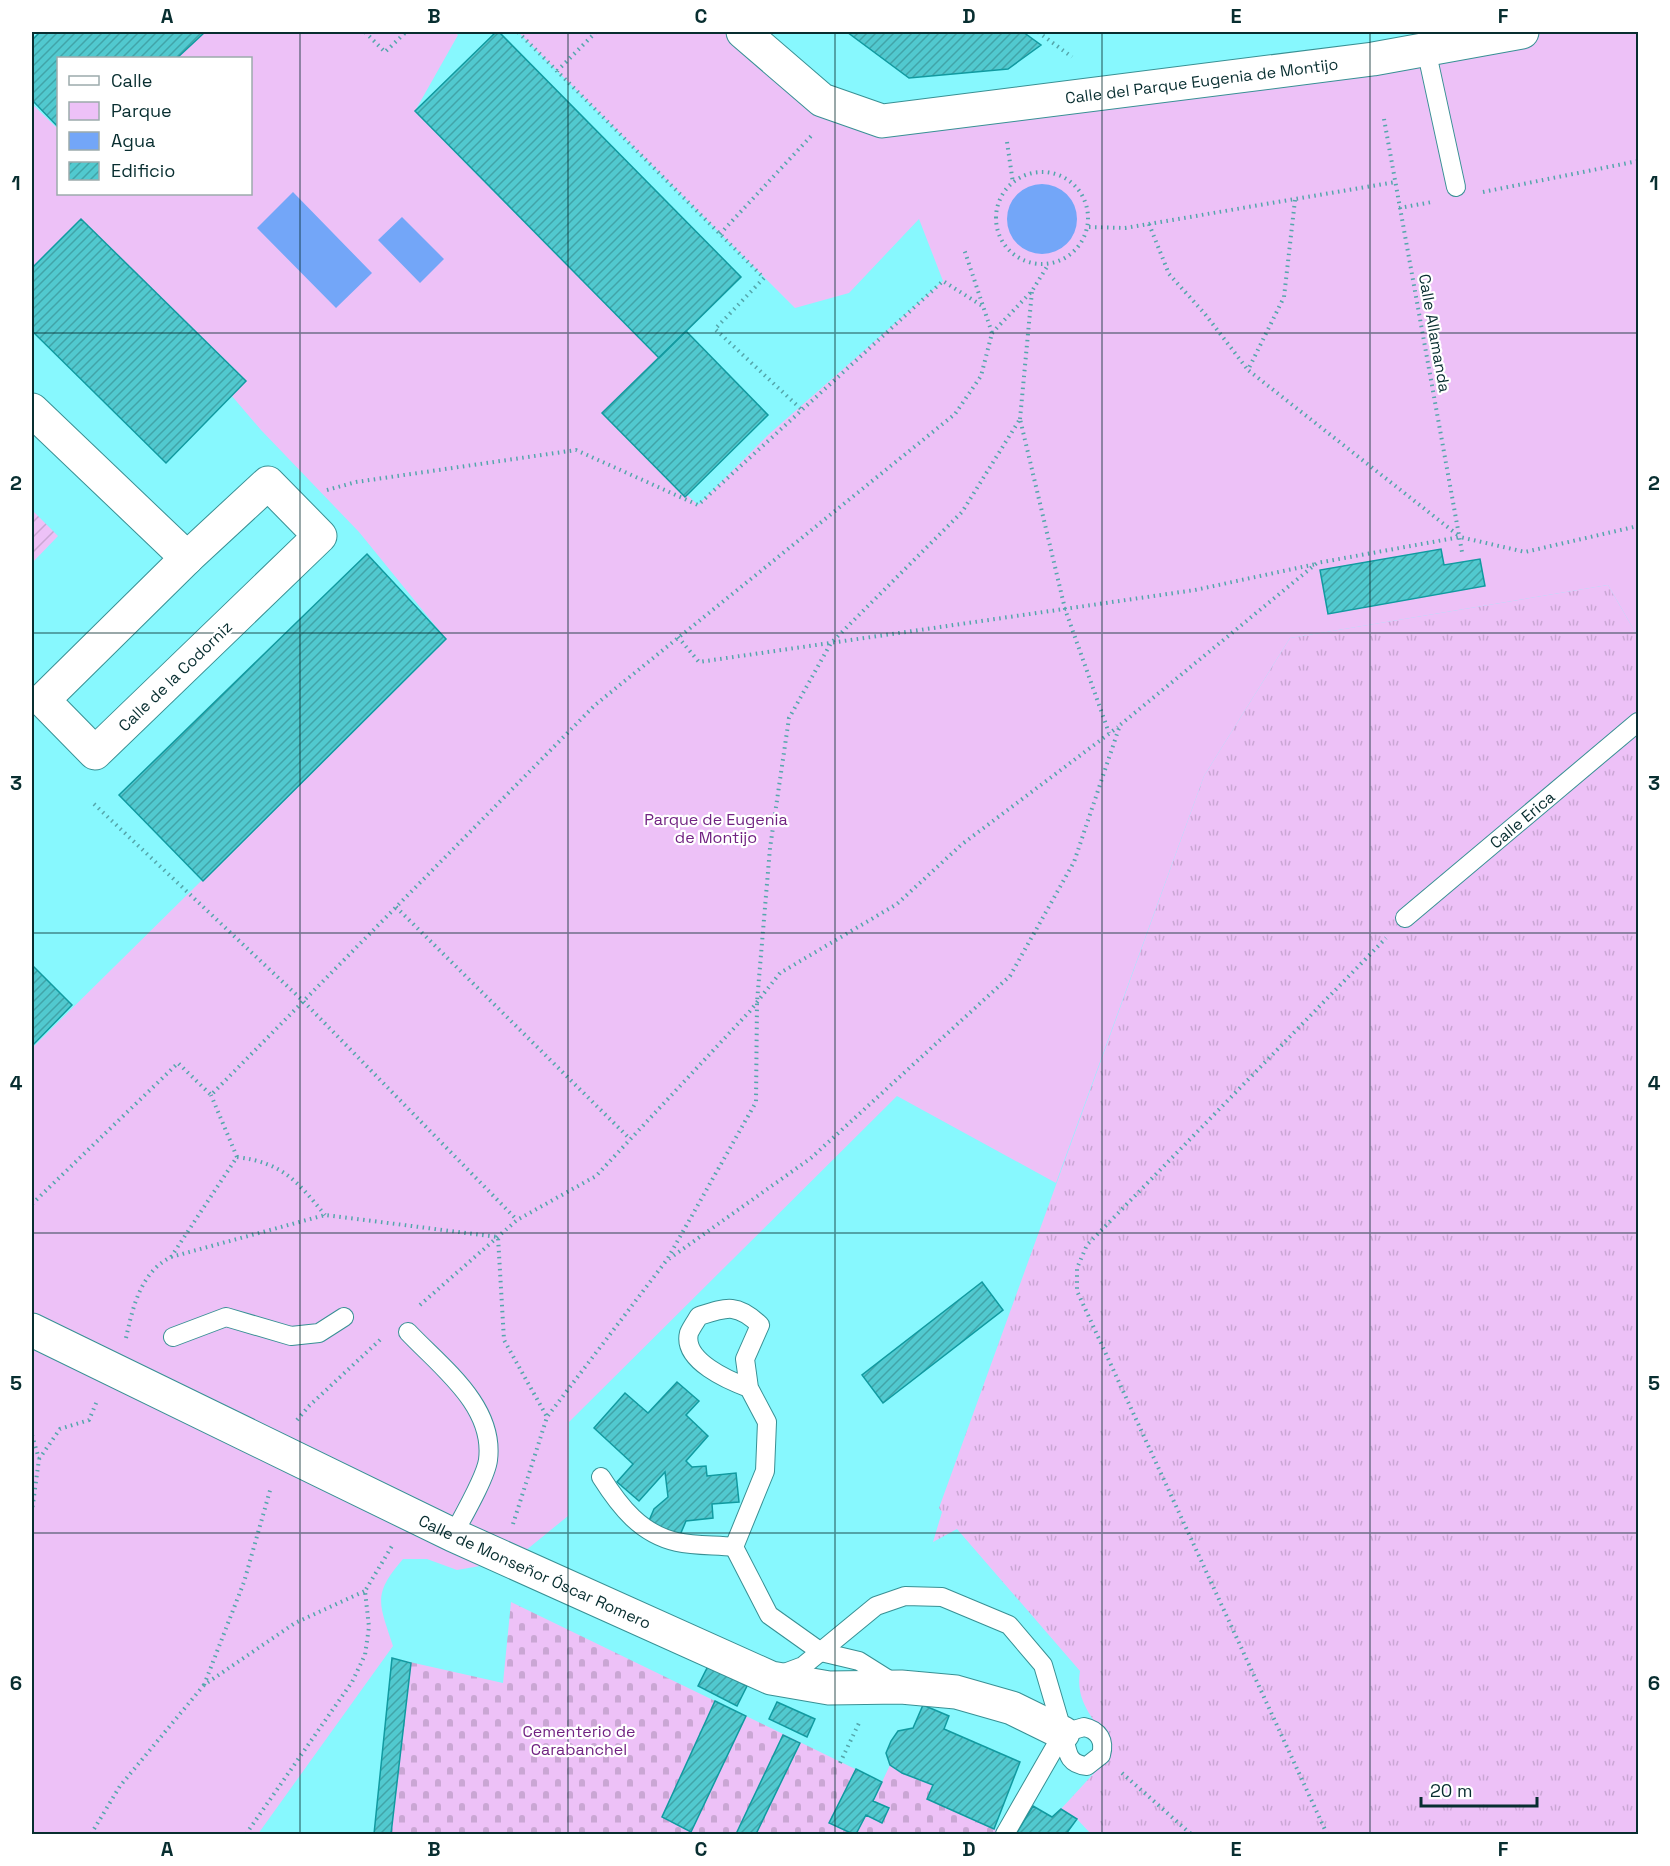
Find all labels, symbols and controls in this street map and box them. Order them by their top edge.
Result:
text: A [161,3,174,29]
text: B [427,3,441,29]
text: C [695,3,708,29]
text: D [962,3,976,29]
text: E [1230,3,1242,29]
text: F [1498,3,1509,29]
street label: Calle del Parque Eugenia de Montijo [1064,53,1339,109]
legend [57,57,252,195]
text: Calle [111,69,152,92]
text: Parque [111,99,172,122]
text: Agua [111,129,155,152]
text: Edificio [111,159,175,182]
text: 1 [11,170,21,196]
text: 1 [1649,170,1659,196]
street label: Calle Allamanda [1414,272,1455,394]
text: 2 [10,470,22,496]
text: 2 [1648,470,1660,496]
street label: Calle de la Codorniz [114,617,237,736]
text: 3 [10,770,22,796]
text: 3 [1648,770,1660,796]
street label: Calle Erica [1486,787,1559,853]
park label: Parque de Eugenia de Montijo [644,809,788,848]
text: 4 [10,1070,23,1096]
text: 4 [1648,1070,1661,1096]
text: 5 [10,1370,22,1396]
text: 5 [1648,1370,1660,1396]
street label: Calle de Monseñor Óscar Romero [415,1510,654,1634]
text: 6 [10,1670,22,1696]
text: 6 [1648,1670,1660,1696]
park label: Cementerio de Carabanchel [523,1721,635,1760]
scale bar [1421,1770,1536,1808]
text: 20 m [1430,1779,1473,1802]
text: A [161,1836,174,1862]
text: B [427,1836,441,1862]
text: C [695,1836,708,1862]
text: D [962,1836,976,1862]
text: E [1230,1836,1242,1862]
text: F [1498,1836,1509,1862]

